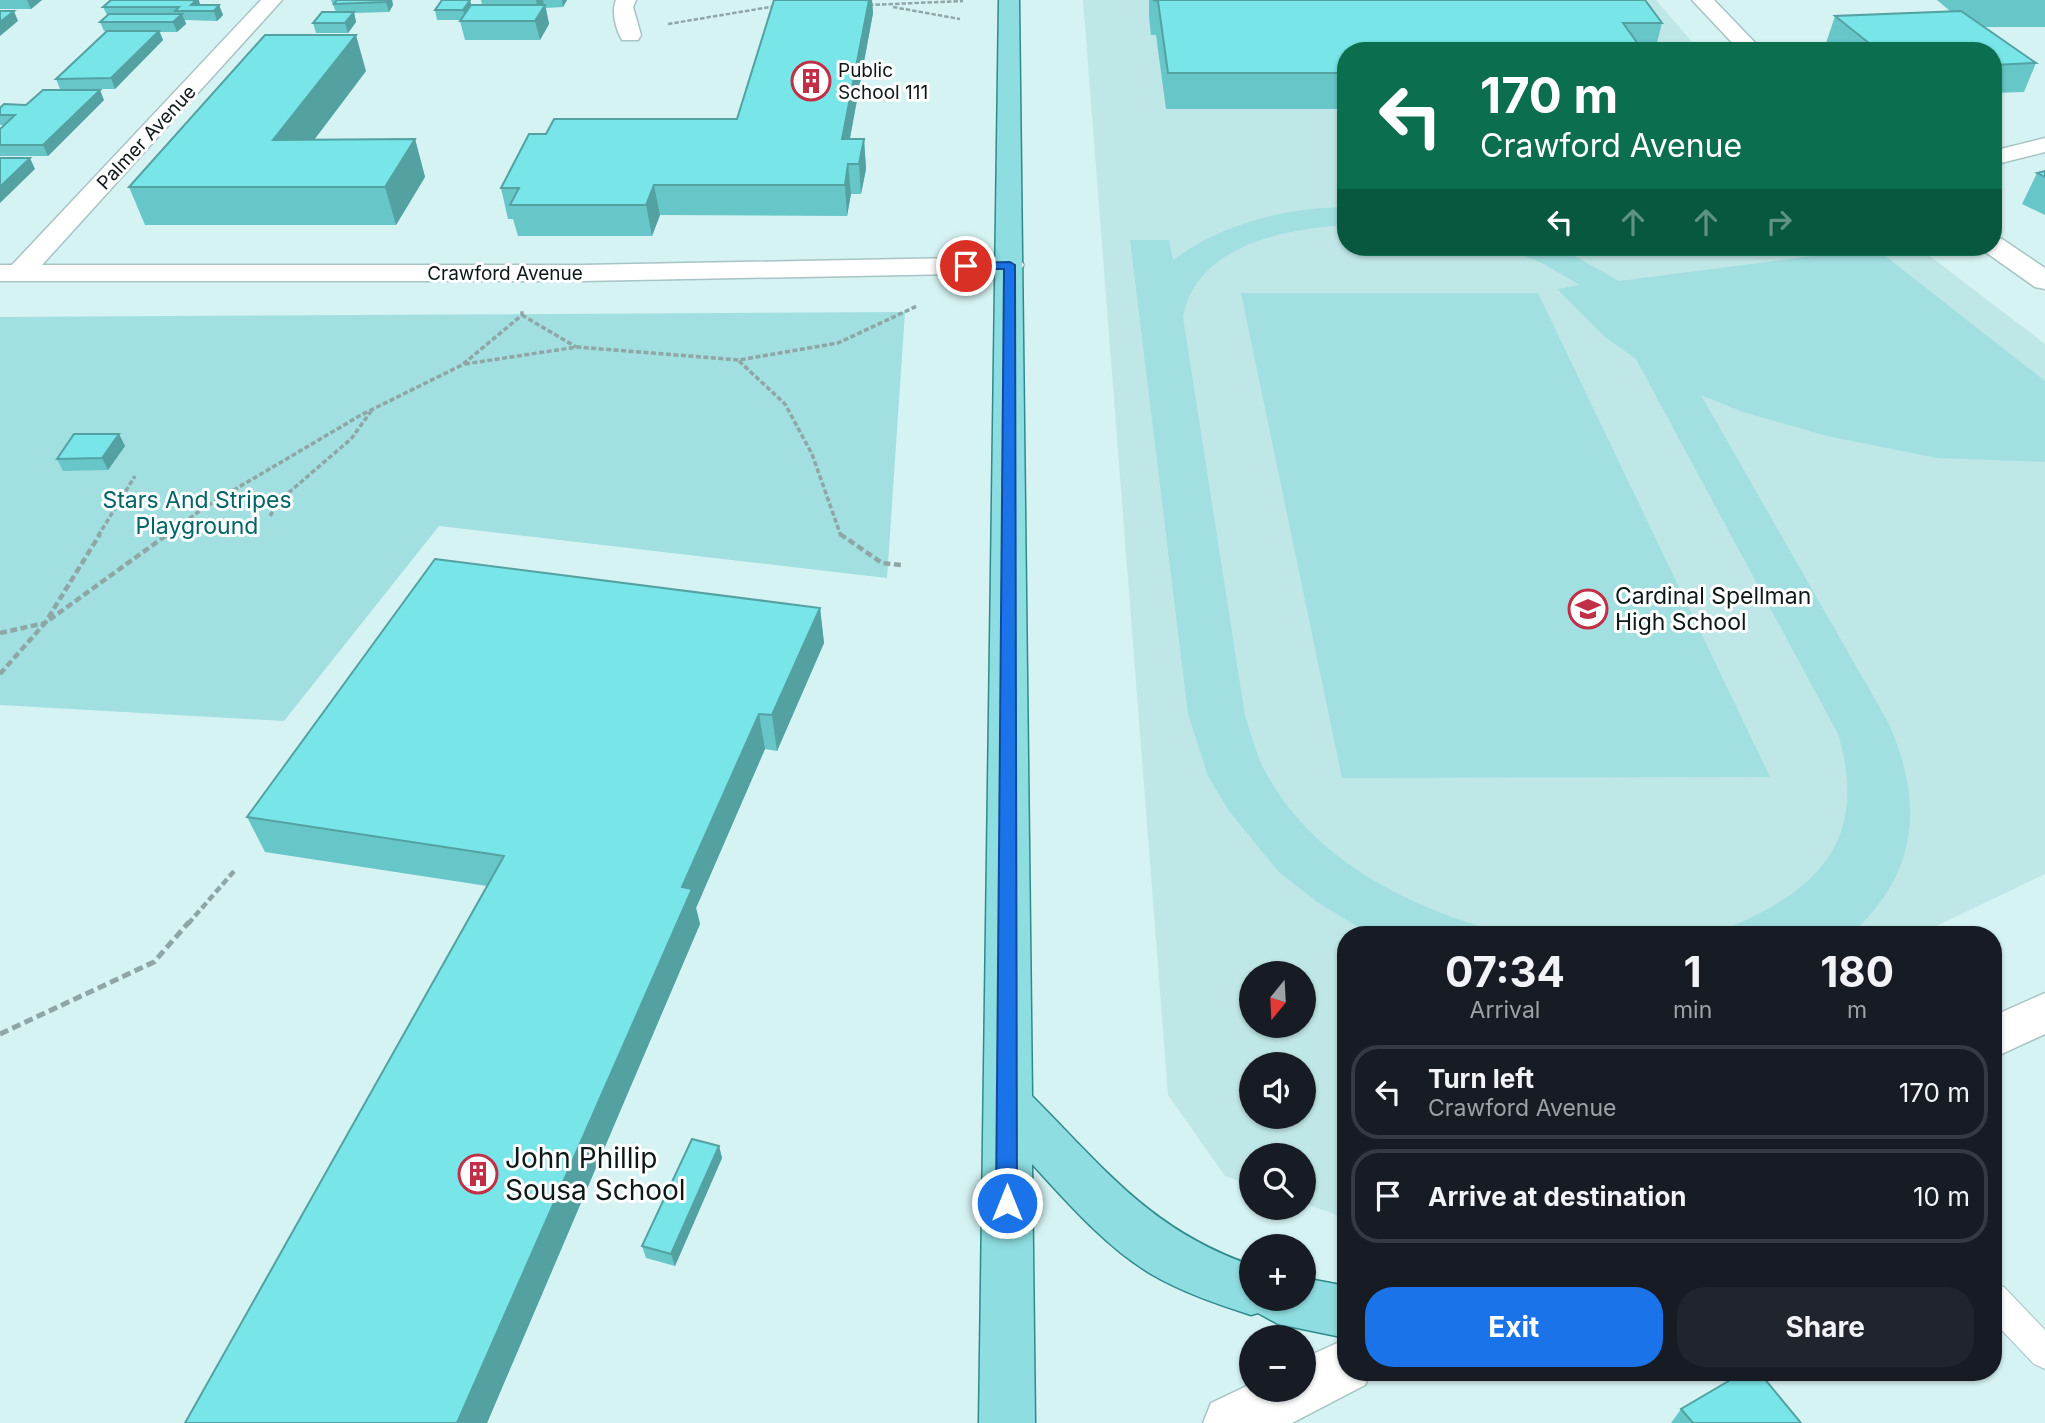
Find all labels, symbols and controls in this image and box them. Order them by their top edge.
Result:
place label: Public School 111 [838,59,928,104]
building icon: Public School 111 [790,60,832,102]
text: 170 m [1480,66,1618,125]
icon: left [1365,70,1456,161]
street label: Palmer Avenue [92,80,201,194]
text: Crawford Avenue [1480,126,1742,165]
icon: left [1541,203,1579,241]
icon: ahead [1614,203,1652,241]
icon: ahead [1687,203,1725,241]
icon: right [1760,203,1798,241]
pin [936,236,996,296]
icon: arrive [947,247,985,285]
street label: Crawford Avenue [427,262,583,285]
park label: Stars And Stripes Playground [102,486,292,540]
place label: Cardinal Spellman High School [1615,582,1811,636]
school or university icon: Cardinal Spellman High School [1567,588,1609,630]
text: 07:34 [1445,946,1565,997]
text: 1 [1684,946,1702,997]
text: 180 [1820,946,1894,997]
north arrow [1239,961,1316,1038]
map controls [1239,961,1316,1402]
text: Arrival [1470,996,1540,1024]
text: min [1673,996,1712,1024]
text: m [1847,996,1867,1024]
button: sound [1239,1052,1316,1129]
text: Turn left [1428,1063,1534,1094]
icon: left [1369,1073,1407,1111]
text: 170 m [1899,1077,1970,1108]
text: Crawford Avenue [1428,1094,1616,1122]
place label: John Phillip Sousa School [505,1141,686,1207]
button: search [1239,1143,1316,1220]
building icon: John Phillip Sousa School [457,1153,499,1195]
position arrow [970,1166,1044,1240]
icon: arrive [1369,1177,1407,1215]
text: Arrive at destination [1428,1181,1687,1212]
text: 10 m [1913,1181,1970,1212]
button: + [1239,1234,1316,1311]
button: Exit [1365,1287,1663,1367]
button: Share [1677,1287,1974,1367]
button: − [1239,1325,1316,1402]

